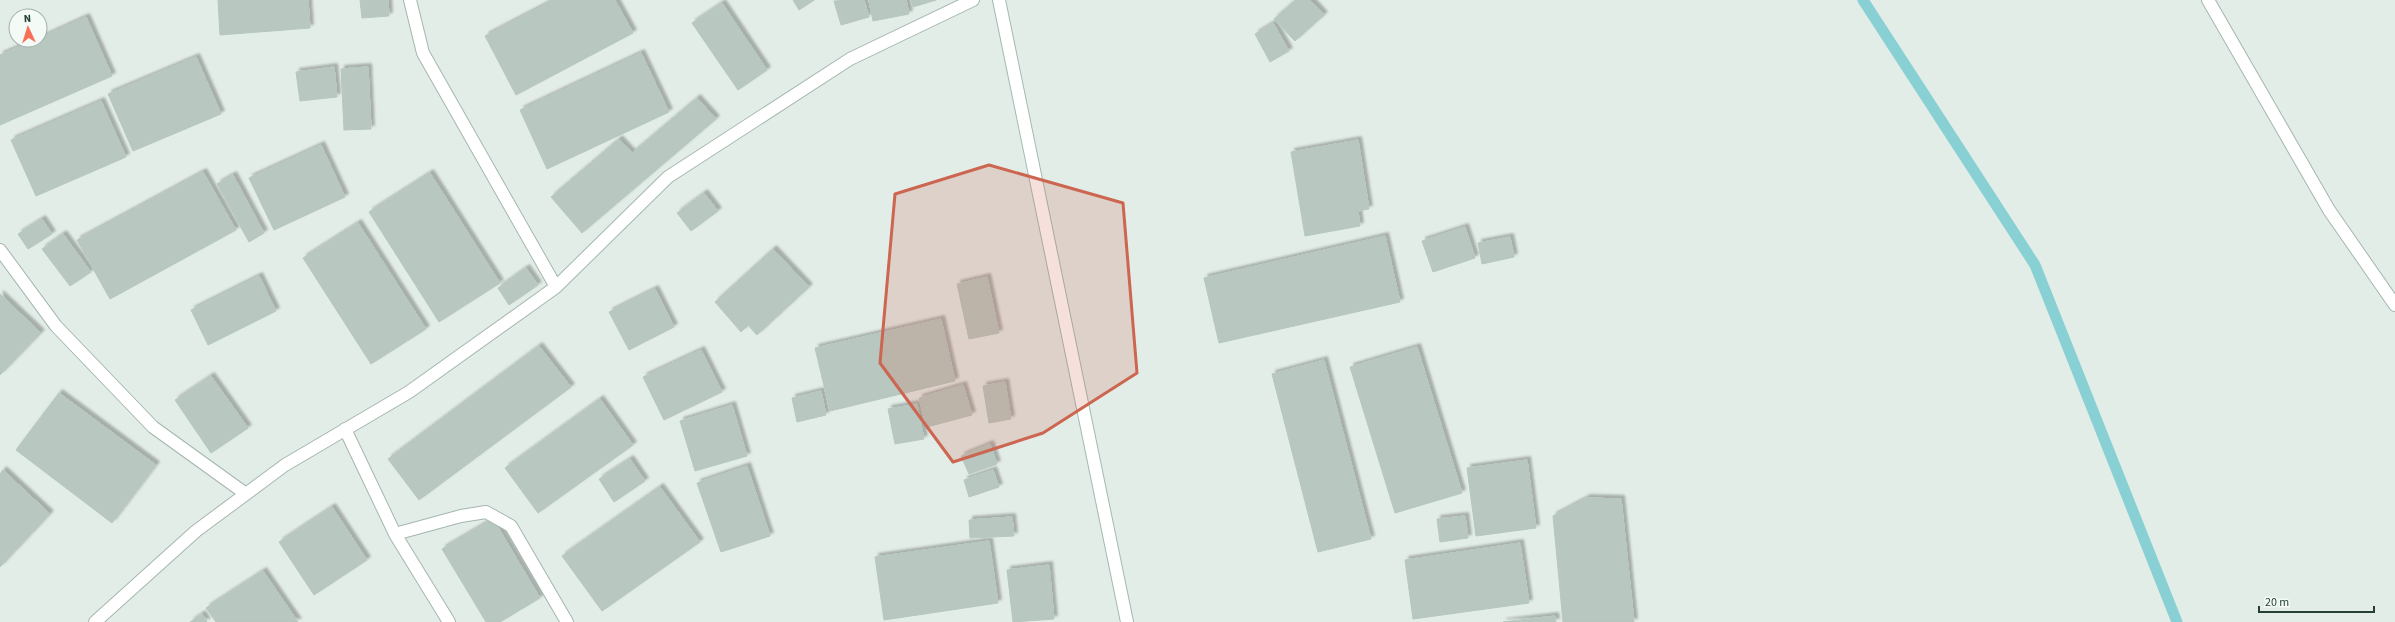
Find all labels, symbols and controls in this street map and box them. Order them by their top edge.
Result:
north arrow [8,8,48,48]
text: N [23,11,32,26]
scale bar [2259,588,2374,614]
text: 20 m [2265,594,2289,611]

